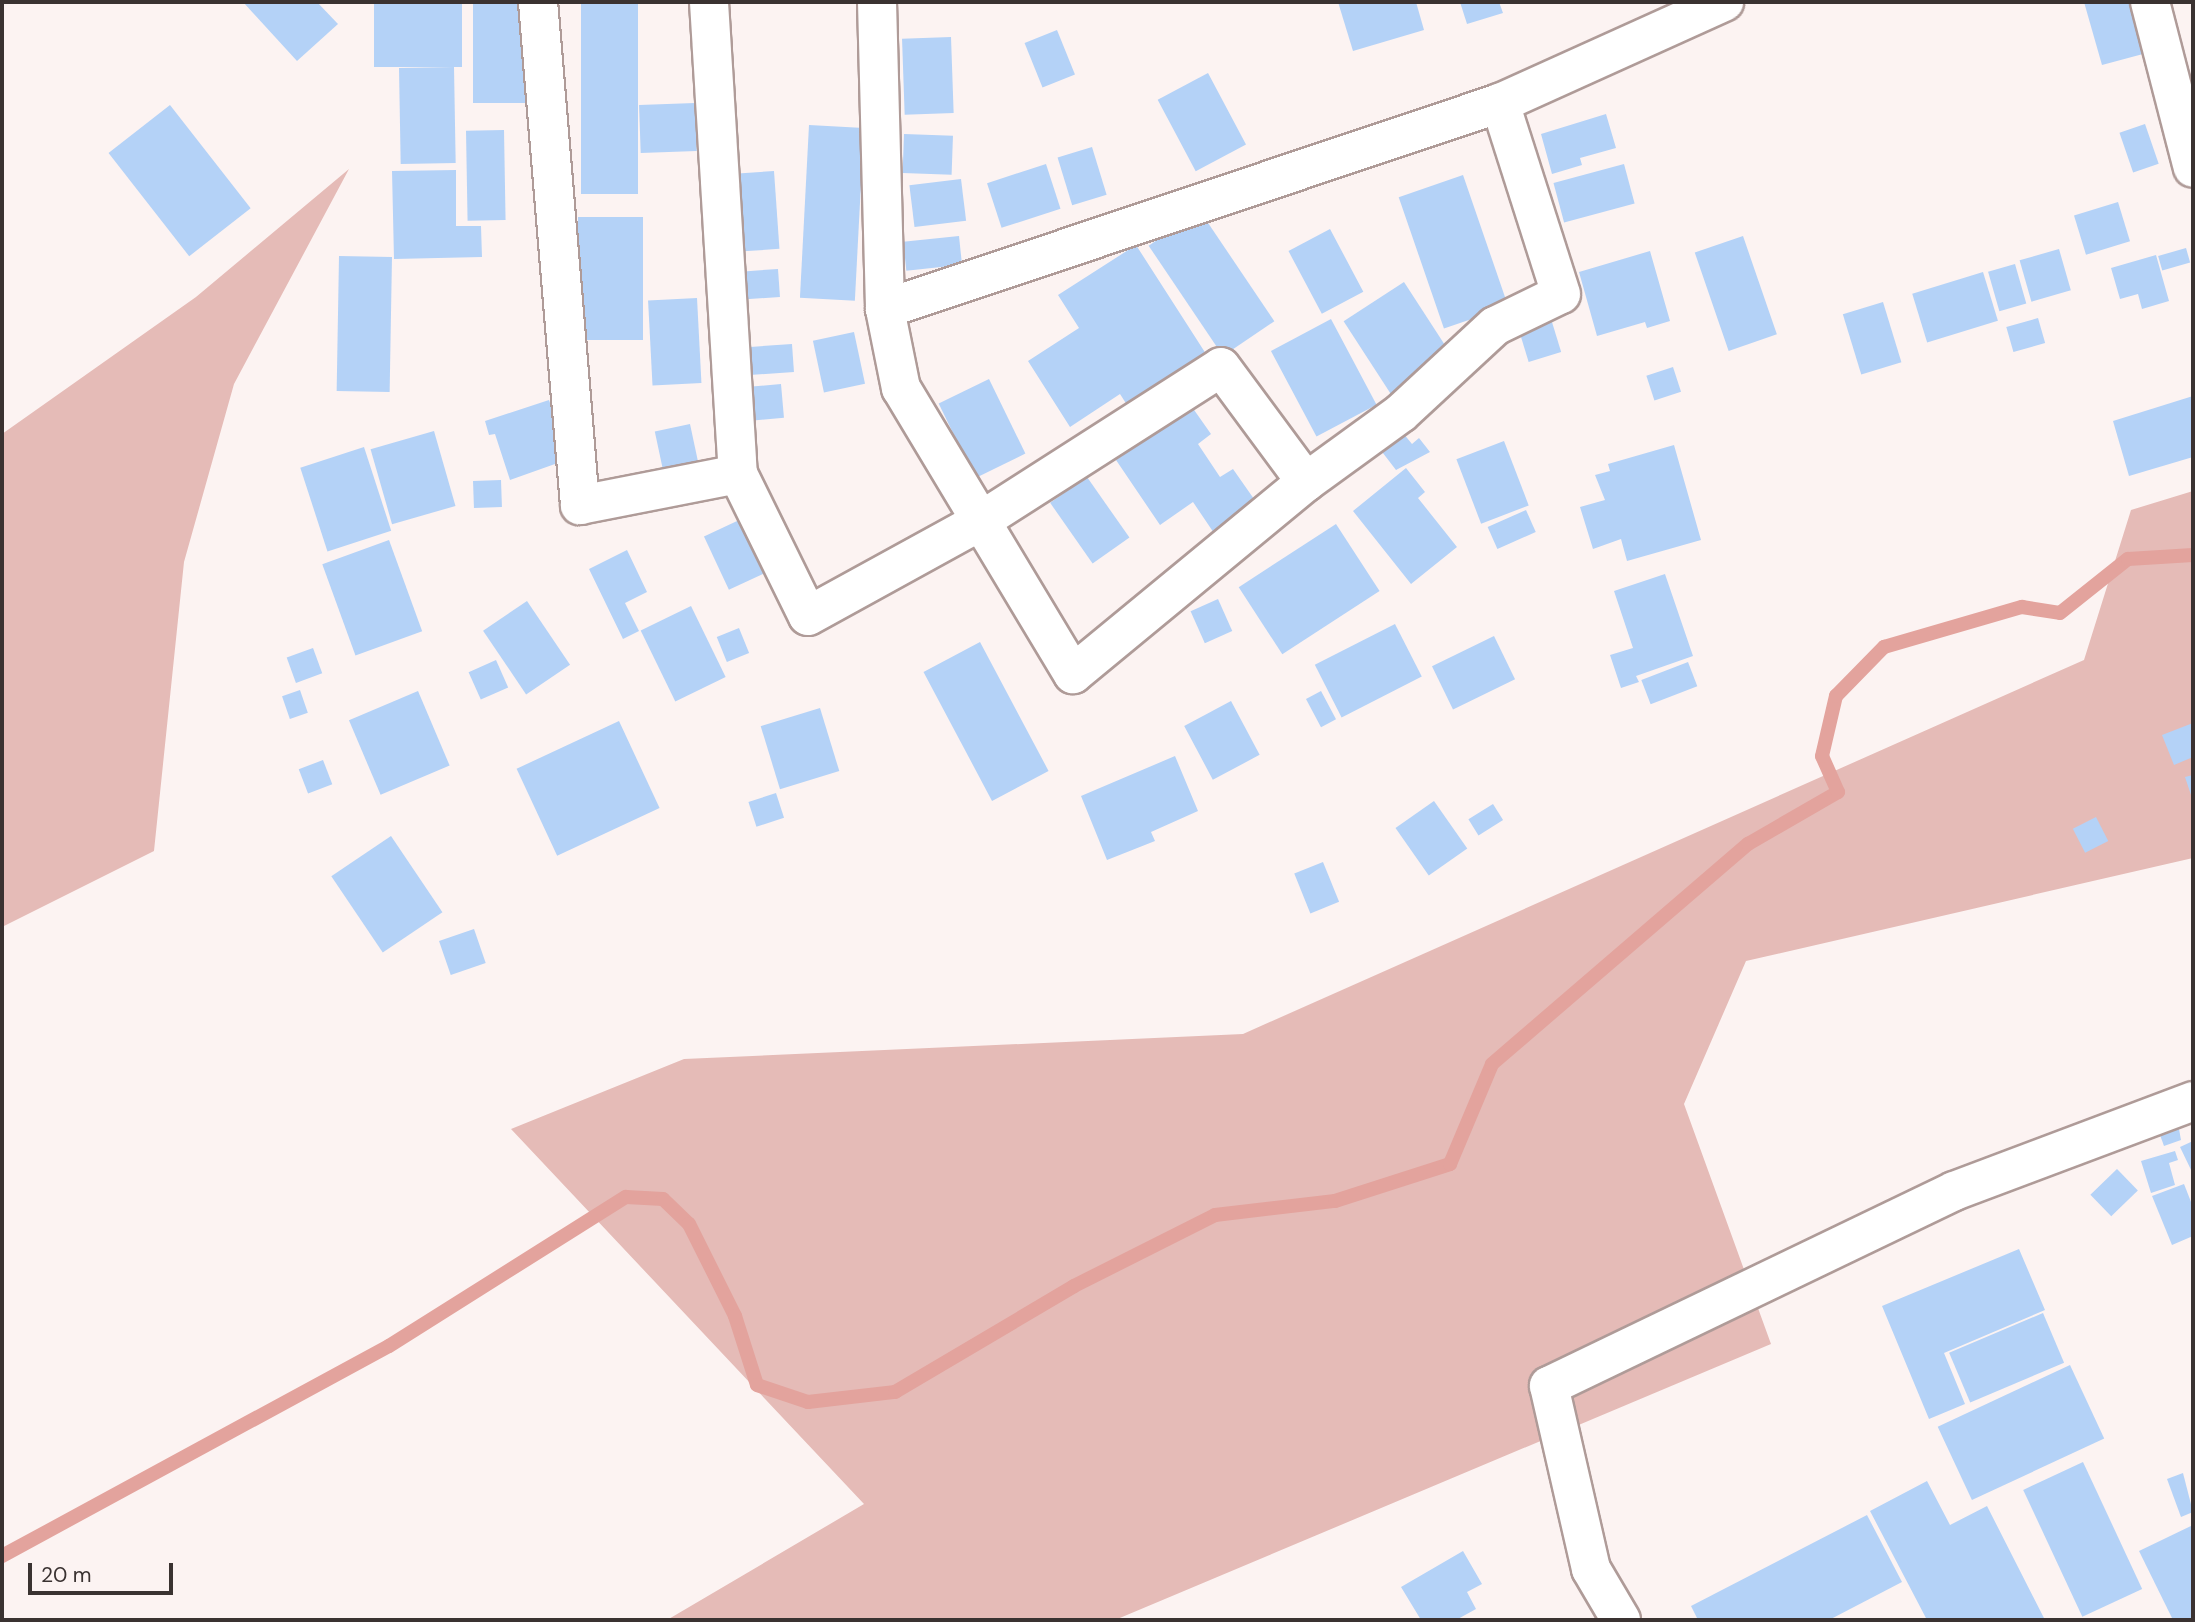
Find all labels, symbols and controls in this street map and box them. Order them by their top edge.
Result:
scale bar [32,1548,177,1592]
text: 20 m [41,1561,92,1589]

